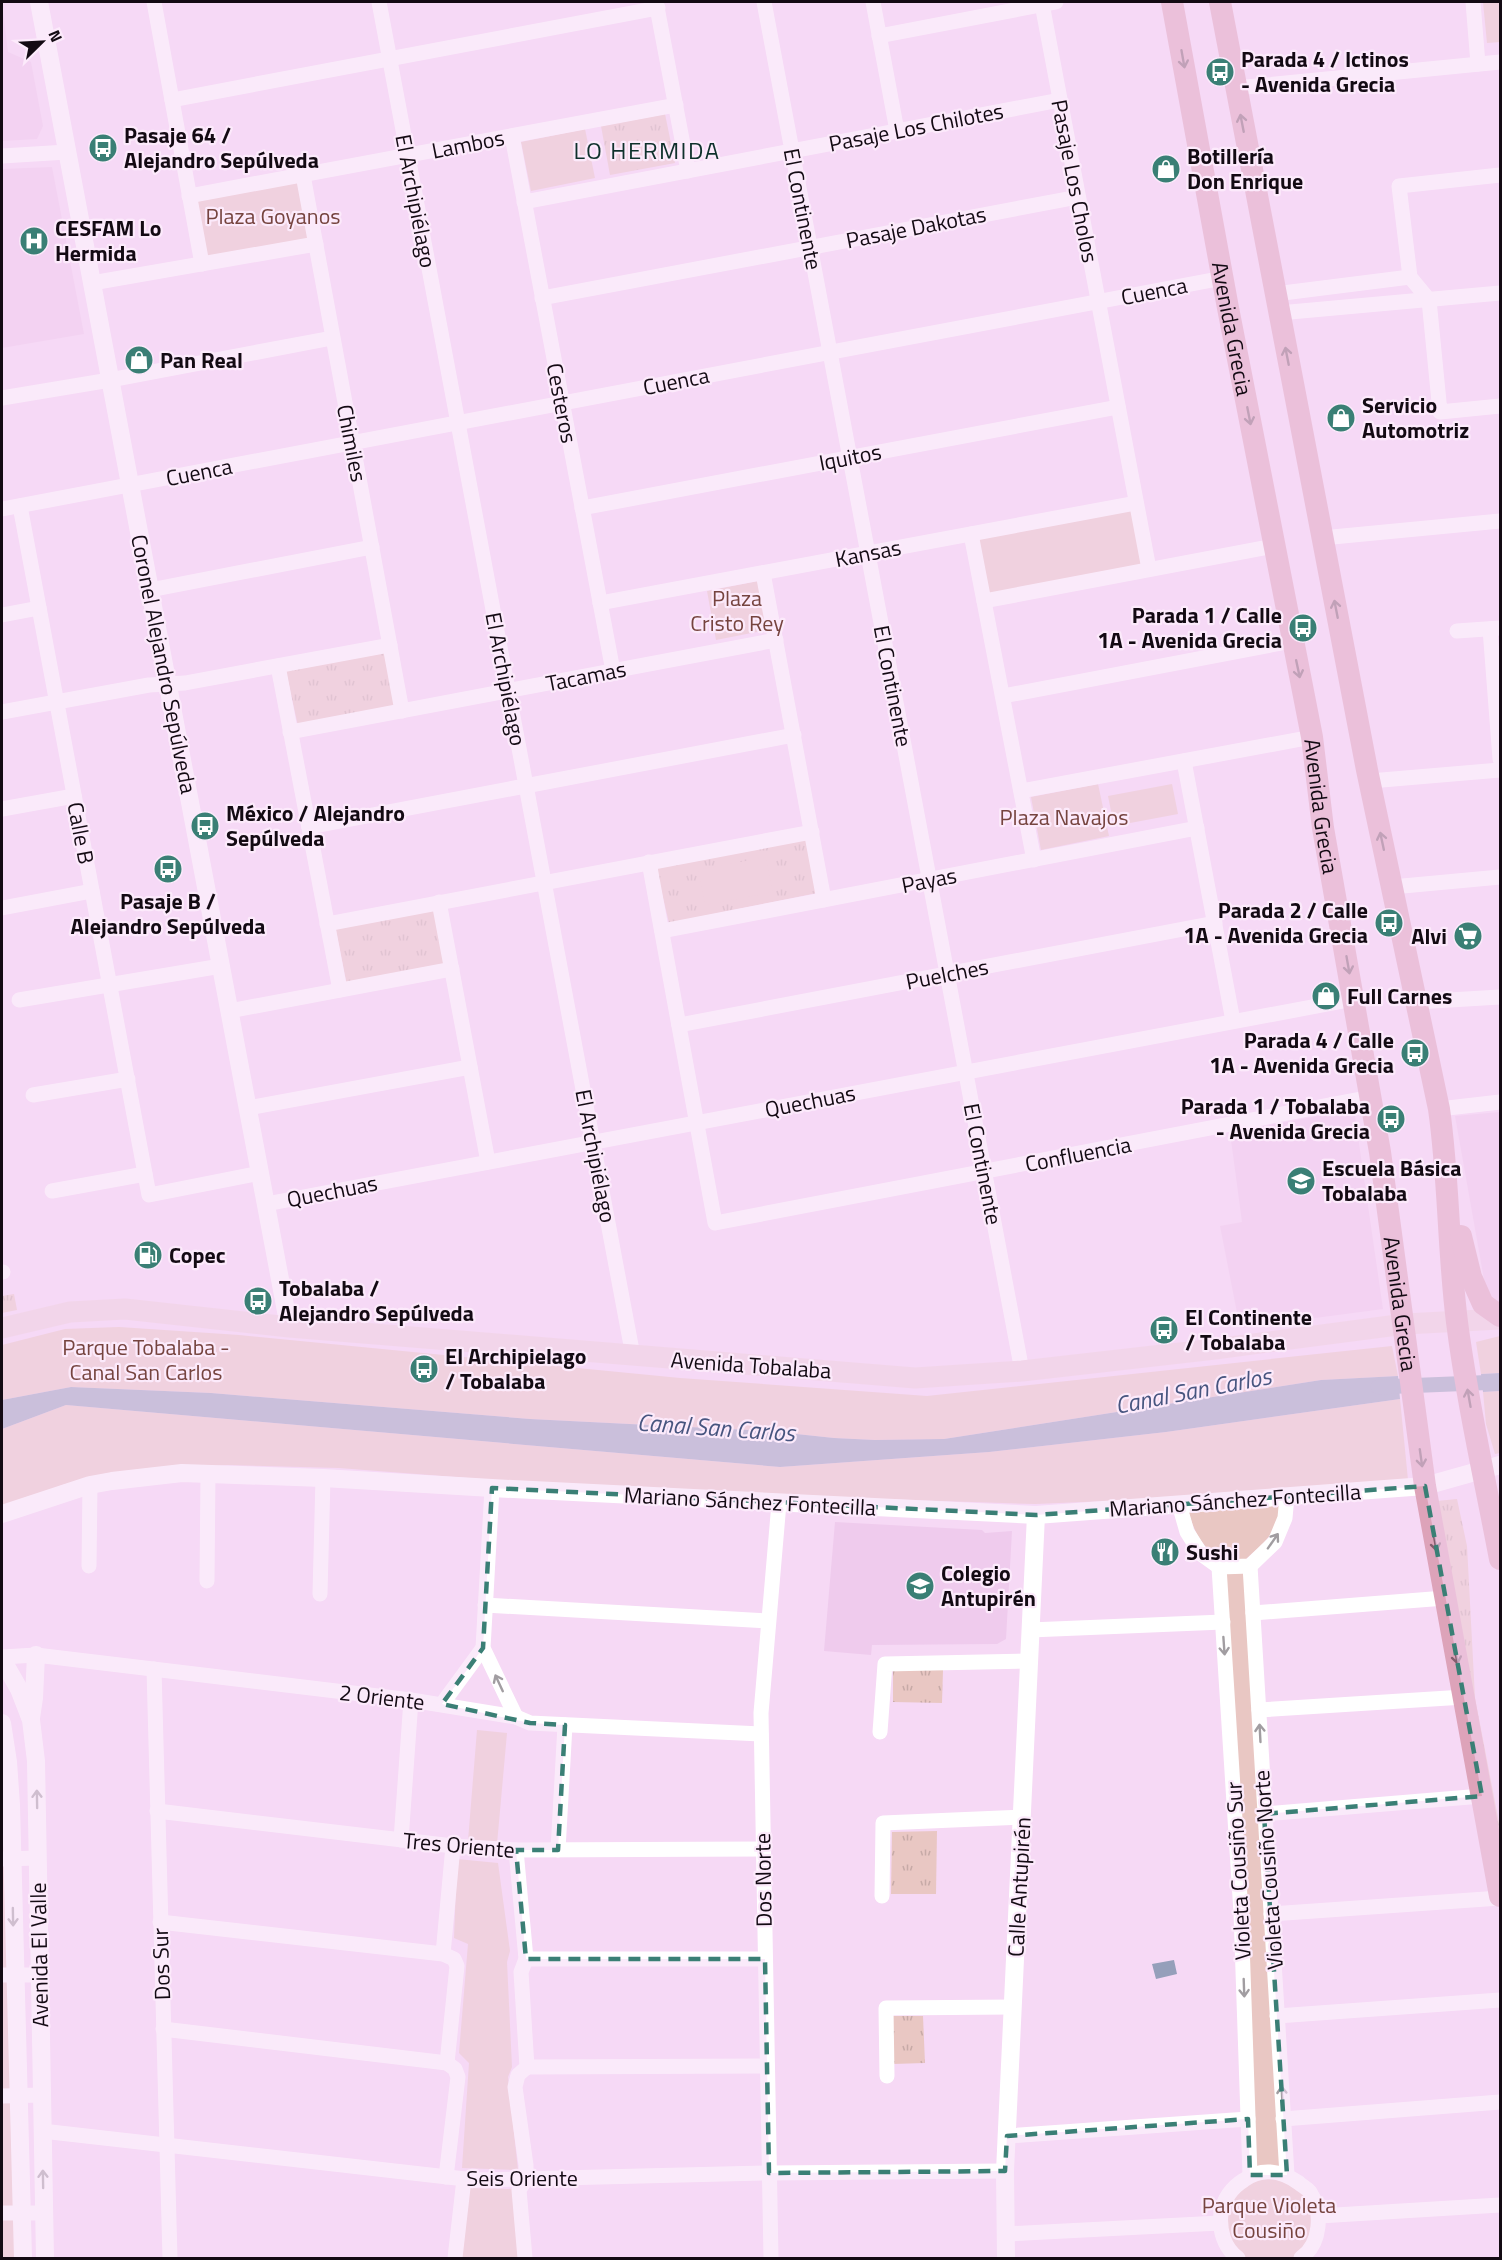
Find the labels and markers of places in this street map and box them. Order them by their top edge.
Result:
place label: Parada 4 / Ictinos - Avenida Grecia [1241,42,1409,101]
bus stop icon: Parada 4 / Ictinos - Avenida Grecia [1204,56,1236,88]
place label: Pasaje 64 / Alejandro Sepúlveda [124,118,319,177]
bus stop icon: Pasaje 64 / Alejandro Sepúlveda [87,132,119,164]
place label: Botillería Don Enrique [1187,139,1303,198]
shop icon: Botillería Don Enrique [1150,153,1182,185]
place label: CESFAM Lo Hermida [55,211,161,270]
hospital icon: CESFAM Lo Hermida [18,225,50,257]
place label: Pan Real [160,343,243,377]
shop icon: Pan Real [123,344,155,376]
place label: Servicio Automotriz [1362,388,1469,447]
shop icon: Servicio Automotriz [1325,402,1357,434]
place label: Parada 1 / Calle 1A - Avenida Grecia [1097,598,1282,657]
bus stop icon: Parada 1 / Calle 1A - Avenida Grecia [1287,612,1319,644]
place label: México / Alejandro Sepúlveda [226,796,405,855]
bus stop icon: México / Alejandro Sepúlveda [189,810,221,842]
bus stop icon: Pasaje B / Alejandro Sepúlveda [152,853,184,885]
place label: Pasaje B / Alejandro Sepúlveda [71,884,265,943]
place label: Parada 2 / Calle 1A - Avenida Grecia [1183,893,1368,952]
bus stop icon: Parada 2 / Calle 1A - Avenida Grecia [1373,907,1405,939]
place label: Alvi [1411,919,1447,953]
supermarket icon: Alvi [1452,920,1484,952]
place label: Full Carnes [1347,979,1452,1013]
shop icon: Full Carnes [1310,980,1342,1012]
place label: Parada 4 / Calle 1A - Avenida Grecia [1209,1023,1394,1082]
bus stop icon: Parada 4 / Calle 1A - Avenida Grecia [1399,1037,1431,1069]
place label: Parada 1 / Tobalaba - Avenida Grecia [1181,1089,1370,1148]
bus stop icon: Parada 1 / Tobalaba - Avenida Grecia [1375,1103,1407,1135]
place label: Escuela Básica Tobalaba [1322,1151,1462,1210]
school or university icon: Escuela Básica Tobalaba [1285,1165,1317,1197]
place label: Copec [169,1238,225,1272]
fuel station icon: Copec [132,1239,164,1271]
place label: Tobalaba / Alejandro Sepúlveda [279,1271,474,1330]
bus stop icon: Tobalaba / Alejandro Sepúlveda [242,1285,274,1317]
place label: El Continente / Tobalaba [1185,1300,1312,1359]
bus stop icon: El Continente / Tobalaba [1148,1314,1180,1346]
place label: El Archipielago / Tobalaba [445,1339,587,1398]
bus stop icon: El Archipielago / Tobalaba [408,1353,440,1385]
place label: Sushi [1186,1535,1238,1569]
restaurant icon: Sushi [1149,1536,1181,1568]
place label: Colegio Antupirén [941,1556,1036,1615]
school or university icon: Colegio Antupirén [904,1570,936,1602]

